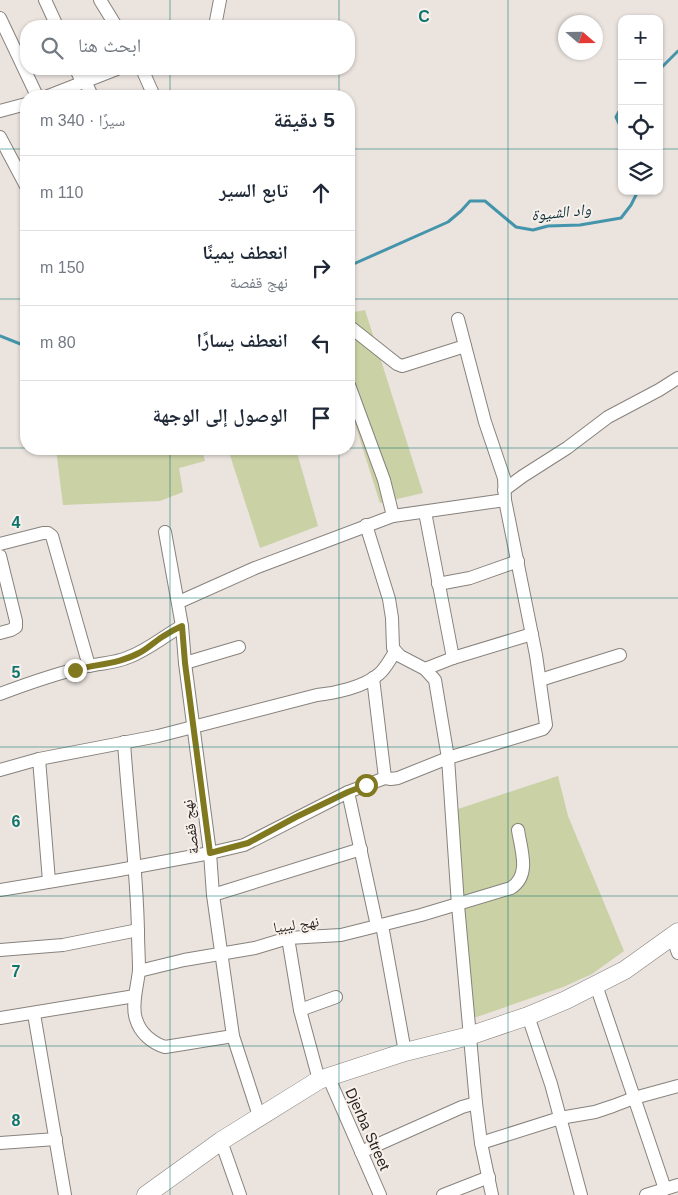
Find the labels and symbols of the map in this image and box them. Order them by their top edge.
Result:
text: C [418,8,430,25]
north arrow [558,15,603,60]
water label: واد الشيوة [530,200,592,225]
text: 4 [12,514,21,531]
route end [64,659,87,682]
text: 5 [12,664,21,681]
route start [355,774,378,797]
street label: نهج قفصة [178,799,204,855]
text: 6 [12,813,21,830]
street label: نهج ليبيا [272,912,320,938]
text: 7 [12,963,21,980]
street label: Djerba Street [342,1085,394,1174]
text: 8 [12,1112,21,1129]

